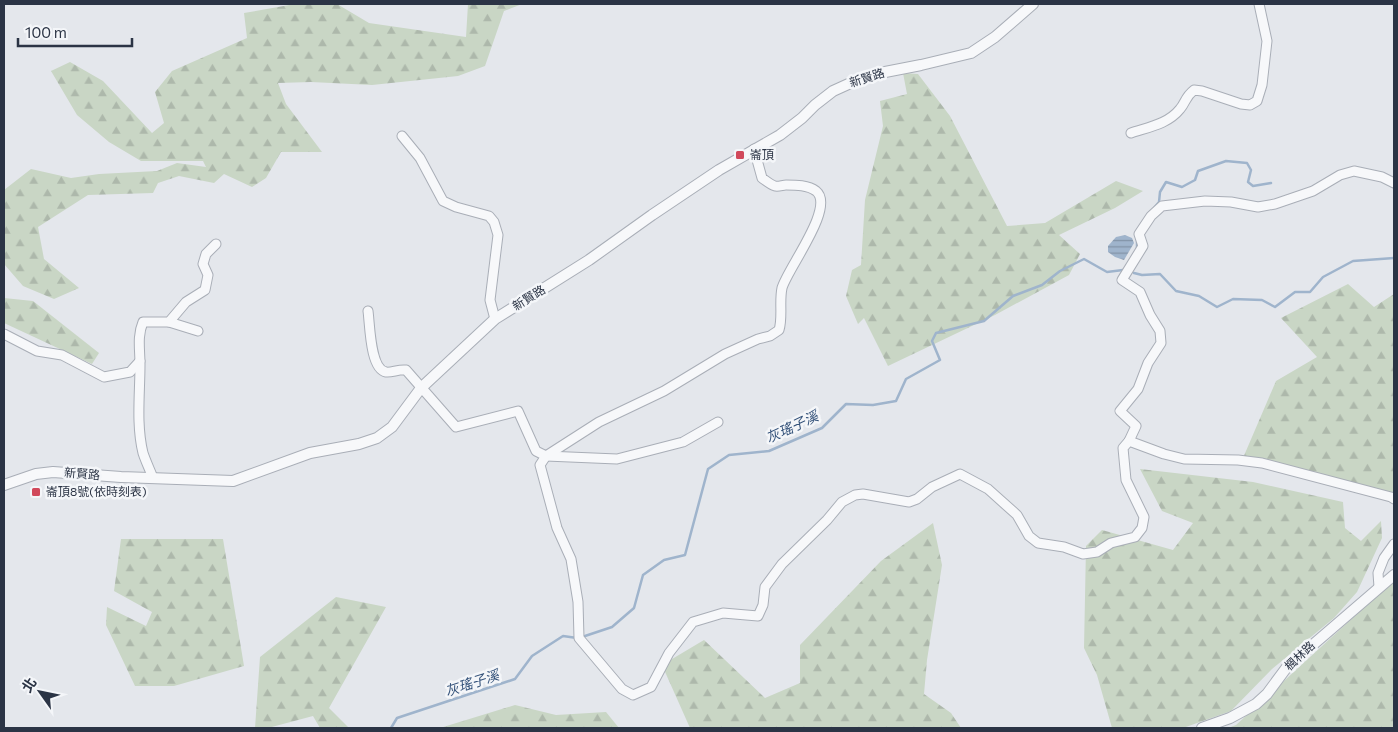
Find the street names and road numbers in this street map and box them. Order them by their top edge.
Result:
street label: 新賢路 [847,65,886,89]
street label: 新賢路 [509,282,547,313]
street label: 新賢路 [64,464,101,482]
street label: 楓林路 [1281,638,1317,673]

